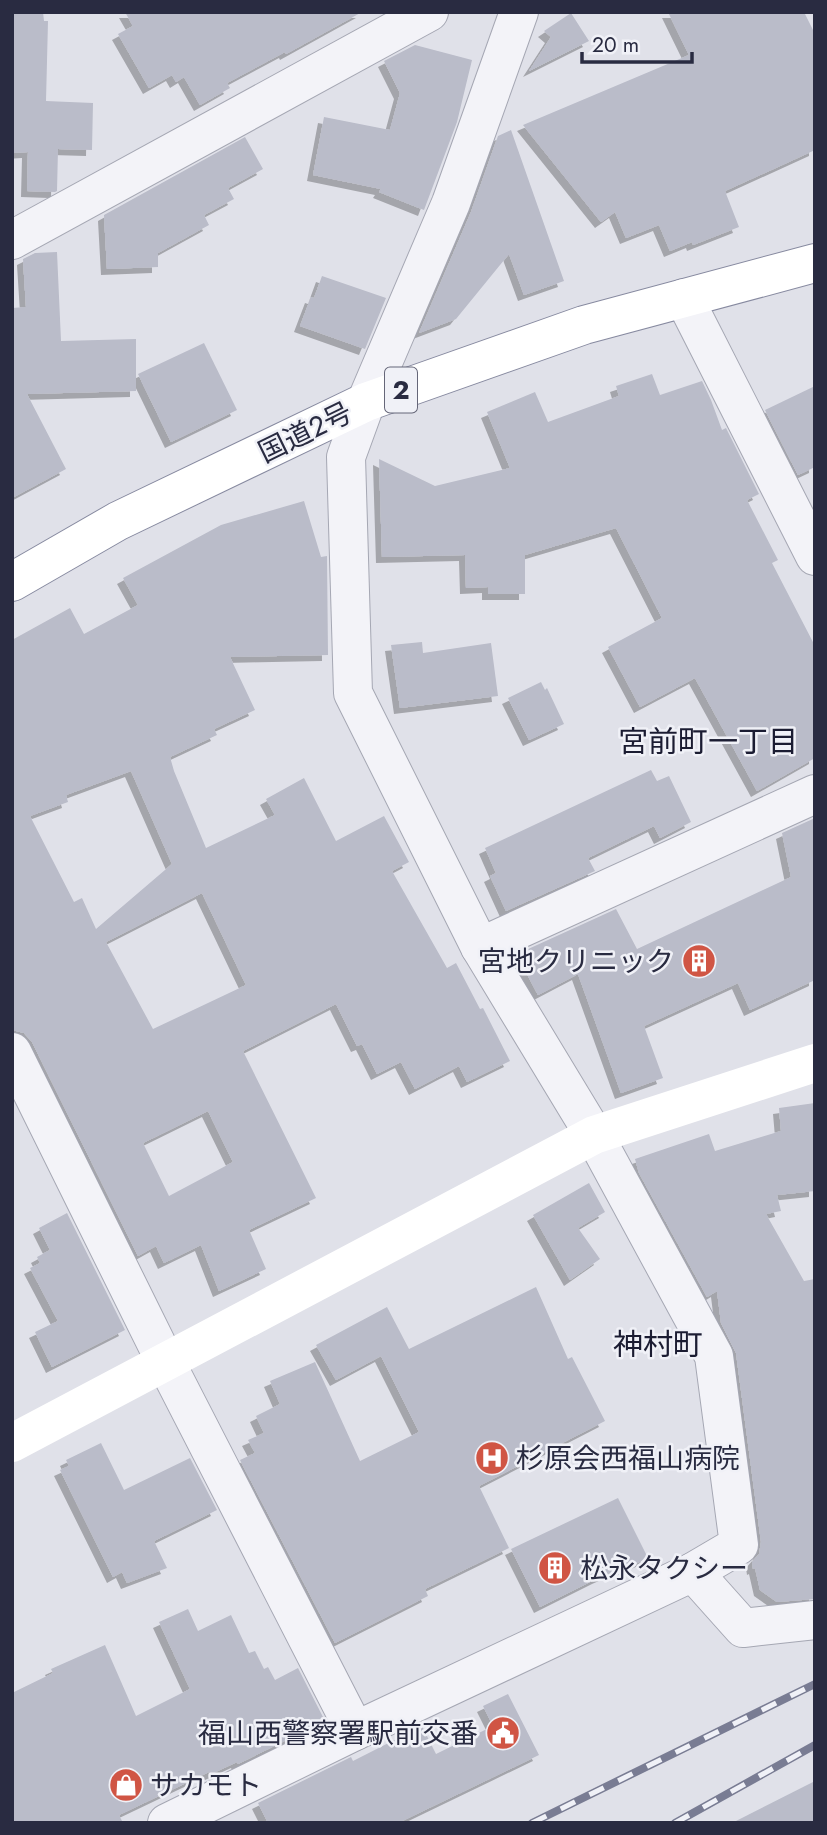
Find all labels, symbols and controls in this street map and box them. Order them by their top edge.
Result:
scale bar [582,21,692,65]
text: 20 m [592,30,639,60]
road number: 2 [385,368,417,412]
street label: 国道2号 [251,392,359,473]
district label: 宮前町一丁目 [618,720,798,763]
place label: 宮地クリニック [478,941,674,982]
building icon: 宮地クリニック [680,942,718,980]
district label: 神村町 [613,1323,703,1366]
place label: 杉原会西福山病院 [516,1438,740,1479]
hospital icon: 杉原会西福山病院 [473,1439,511,1477]
place label: 松永タクシー [580,1548,748,1589]
building icon: 松永タクシー [536,1549,574,1587]
place label: 福山西警察署駅前交番 [198,1713,478,1754]
public building icon: 福山西警察署駅前交番 [484,1714,522,1752]
place label: サカモト [150,1765,262,1806]
shop icon: サカモト [107,1766,145,1804]

